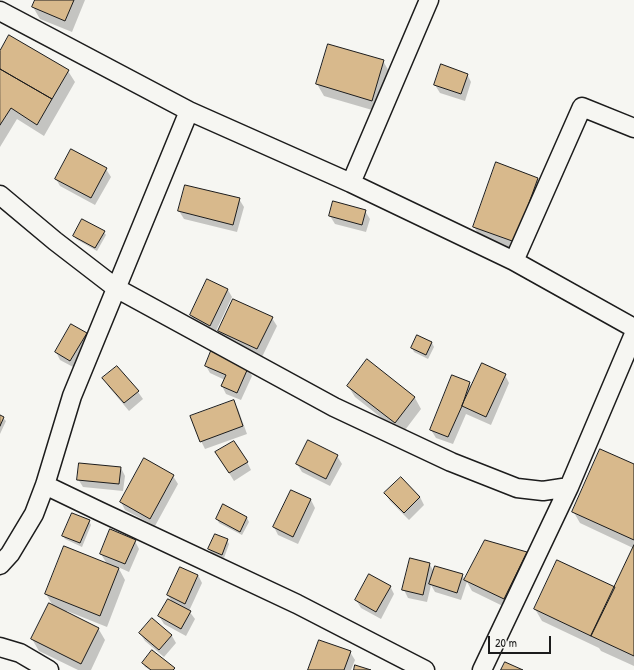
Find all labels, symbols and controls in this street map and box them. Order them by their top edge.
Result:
scale bar [490,628,553,654]
text: 20 m [495,634,517,651]

